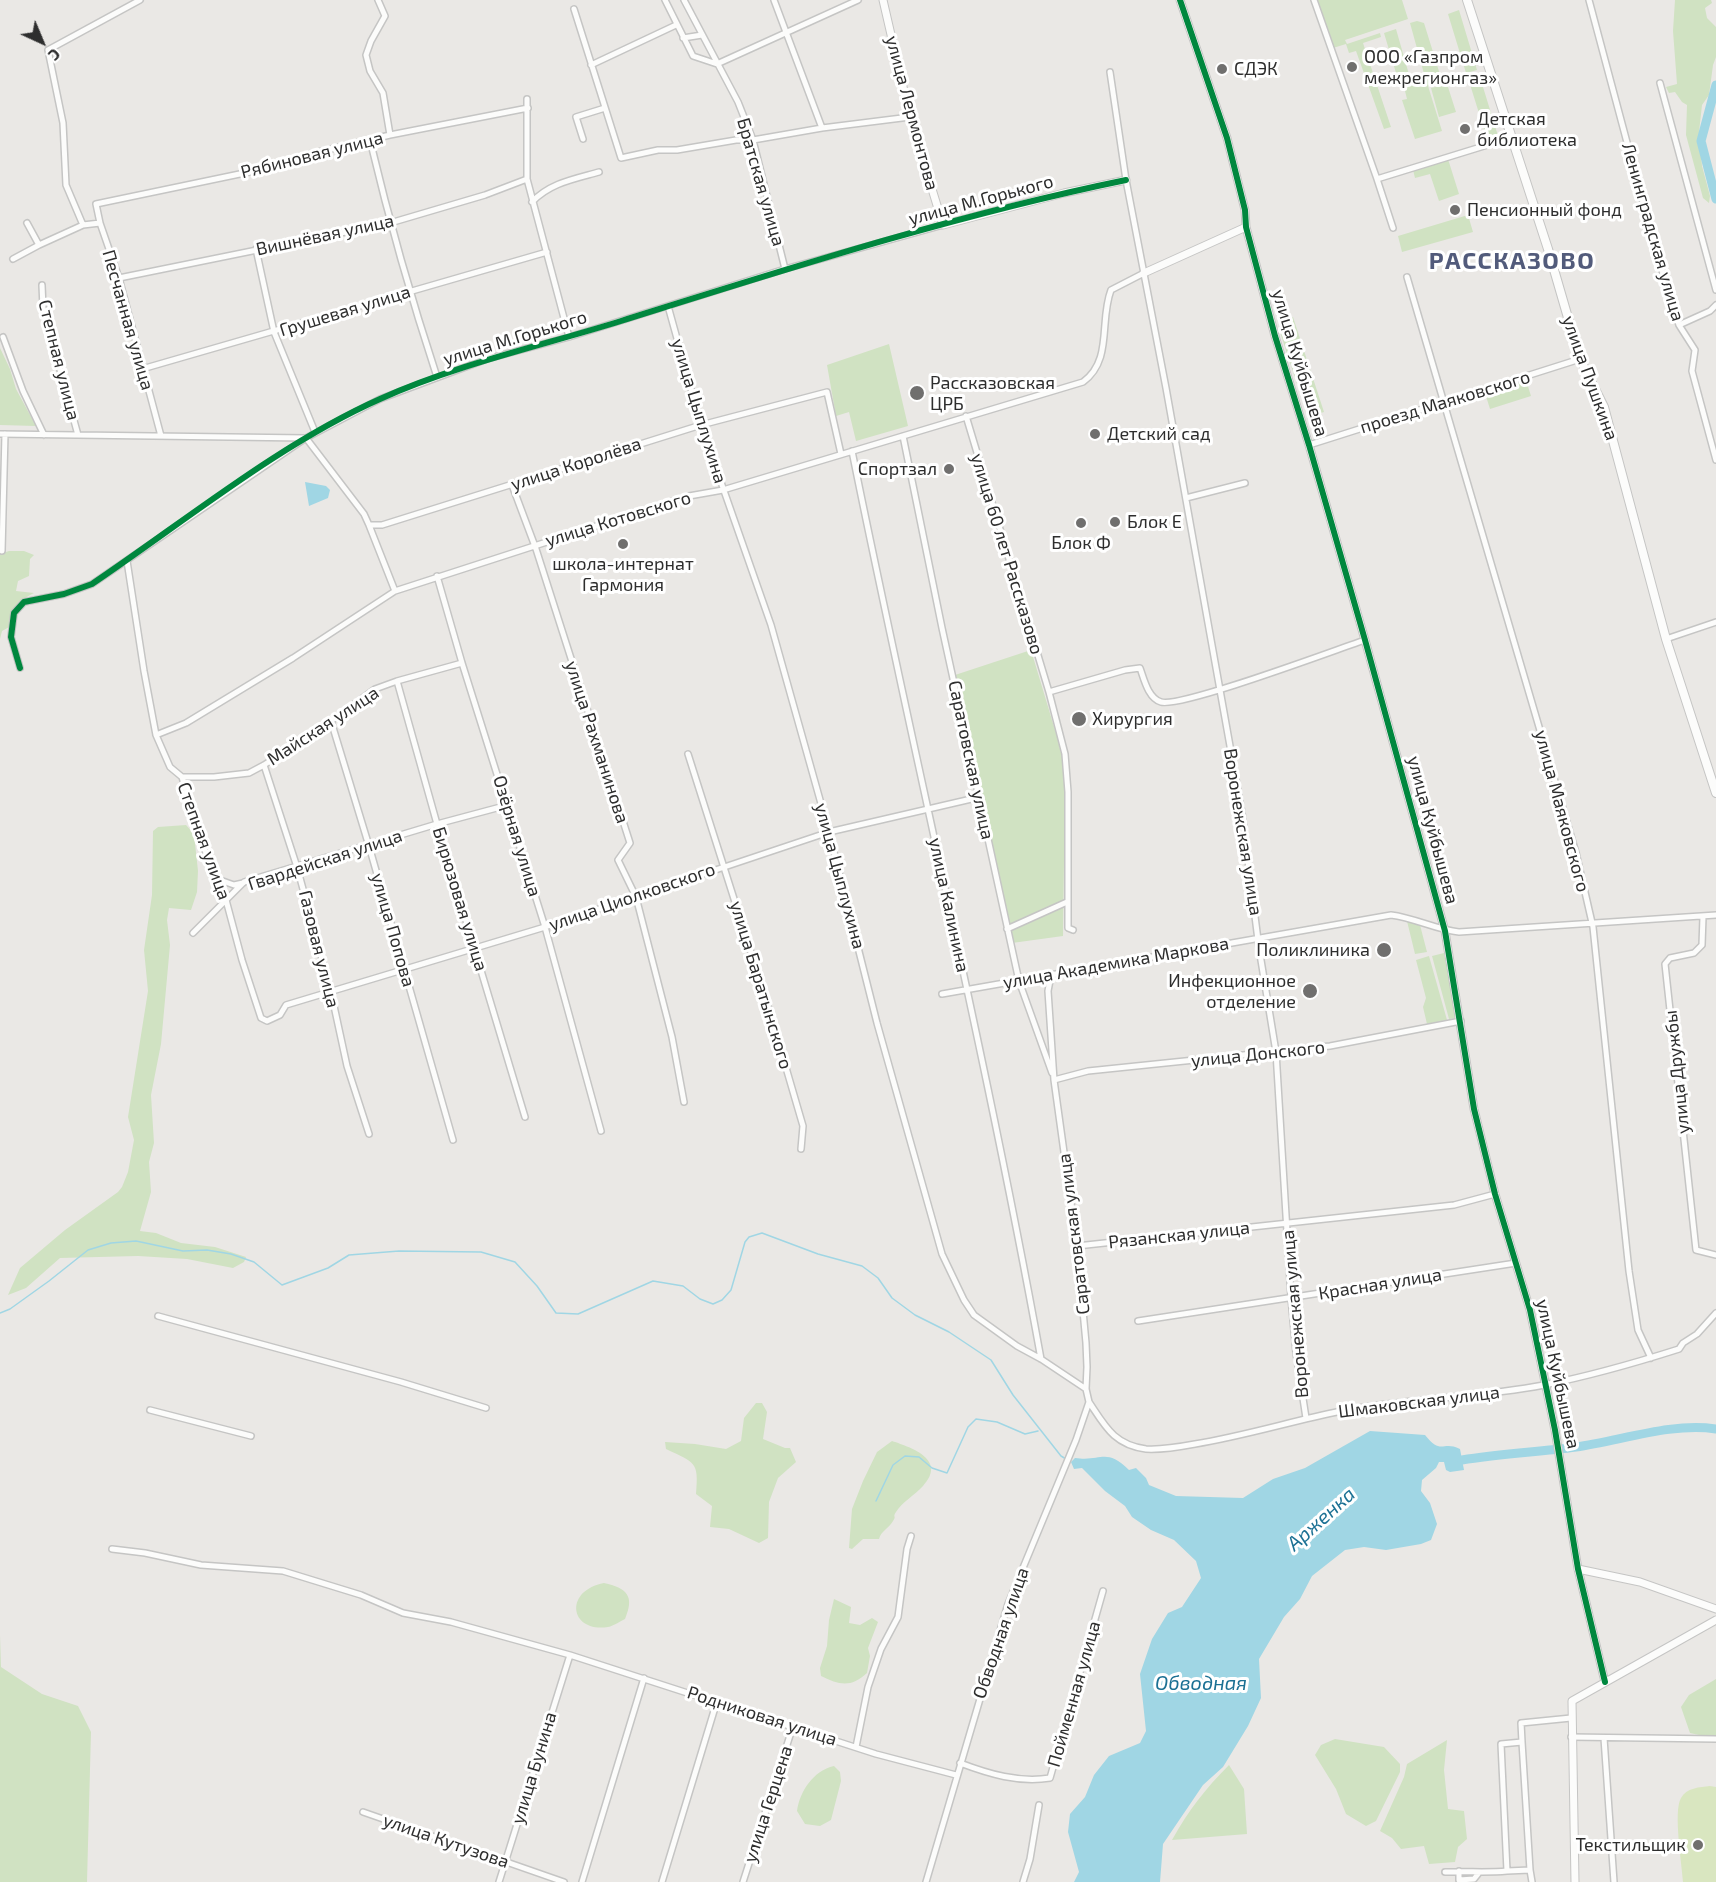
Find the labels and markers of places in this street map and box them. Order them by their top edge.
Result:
place label: ООО «Газпром межрегионгаз» [1364,46,1497,88]
place label: СДЭК [1234,58,1278,80]
marker: ООО «Газпром межрегионгаз» [1345,60,1359,74]
marker: СДЭК [1215,62,1229,76]
place label: Детская библиотека [1477,108,1577,150]
marker: Детская библиотека [1458,122,1472,136]
place label: Пенсионный фонд [1467,199,1622,221]
marker: Пенсионный фонд [1448,203,1462,217]
place label: Рассказовская ЦРБ [930,372,1055,415]
marker: Рассказовская ЦРБ [908,384,926,402]
place label: Детский сад [1107,423,1211,445]
marker: Детский сад [1088,427,1102,441]
place label: Спортзал [858,458,937,480]
marker: Спортзал [942,462,956,476]
place label: Блок Е [1127,511,1182,533]
marker: Блок Е [1108,515,1122,529]
marker: Блок Ф [1074,516,1088,530]
place label: Блок Ф [1051,532,1111,554]
marker: школа-интернат Гармония [616,537,630,551]
place label: школа-интернат Гармония [552,553,694,596]
place label: Хирургия [1092,708,1173,730]
marker: Хирургия [1070,710,1088,728]
place label: Поликлиника [1256,939,1370,961]
marker: Поликлиника [1375,941,1393,959]
place label: Инфекционное отделение [1168,970,1296,1012]
marker: Инфекционное отделение [1301,982,1319,1000]
place label: Текстильщик [1575,1834,1686,1856]
marker: Текстильщик [1691,1838,1705,1852]

